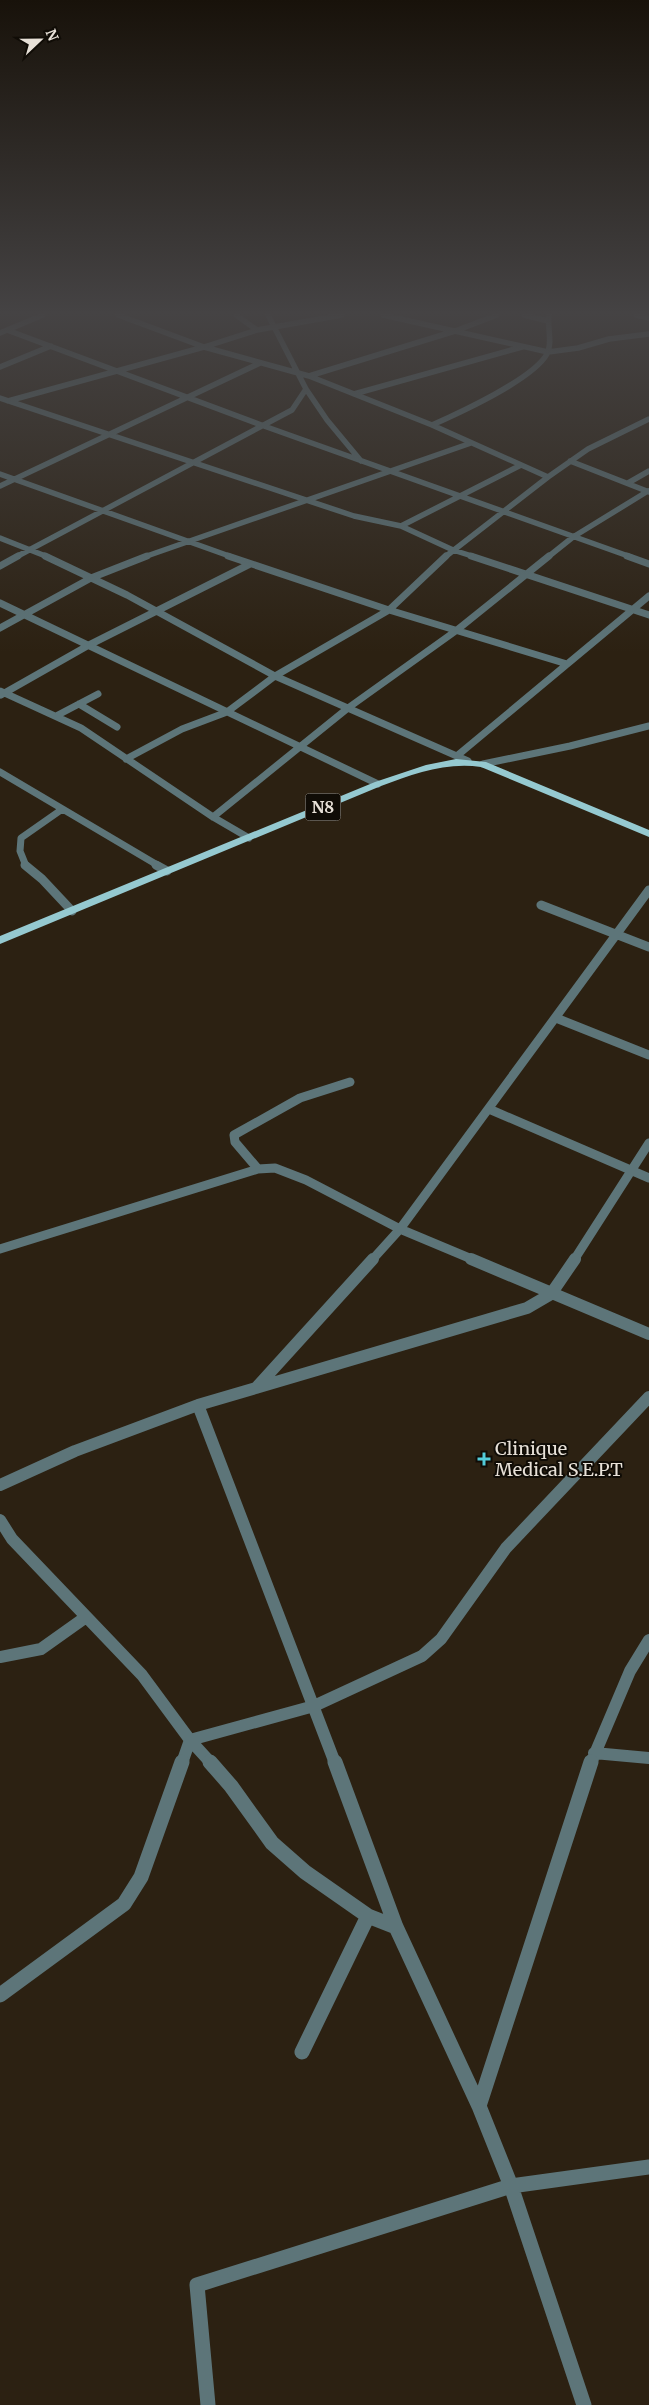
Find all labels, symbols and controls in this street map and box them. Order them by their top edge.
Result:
north arrow [15,15,65,65]
text: N [42,27,62,44]
road number: N8 [306,794,340,820]
place label: Clinique Medical S.E.P.T [495,1437,623,1481]
marker: Clinique Medical S.E.P.T [477,1452,491,1466]

